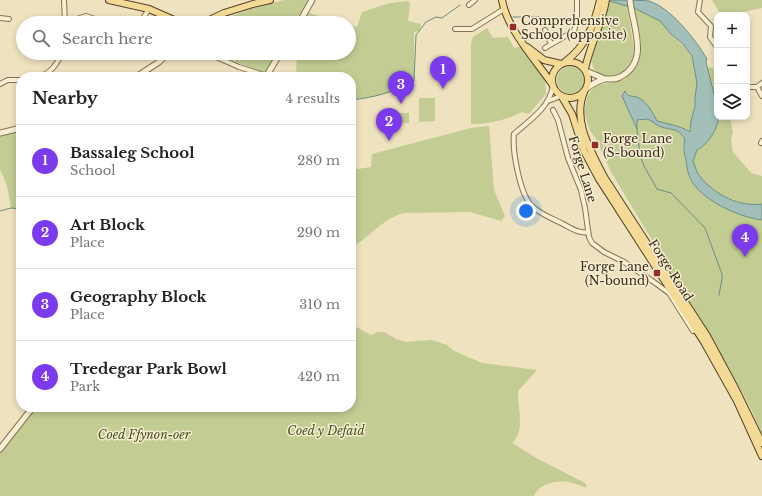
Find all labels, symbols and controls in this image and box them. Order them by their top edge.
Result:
map controls [714,12,750,120]
button: + [714,12,750,48]
place label: Comprehensive School (opposite) [521,13,627,42]
search box [16,16,356,60]
marker: Comprehensive School (opposite) [508,22,518,32]
icon: search [30,27,52,49]
text: Search here [62,29,153,48]
button: − [714,48,750,84]
pin: 1 [430,56,456,89]
pin: 3 [388,71,414,104]
button: layers [714,84,750,120]
text: Nearby [32,88,98,109]
text: 4 results [286,90,340,107]
pin: 2 [376,108,402,141]
place label: Forge Lane (S-bound) [603,131,672,160]
street label: Forge Lane [566,134,600,204]
marker: Forge Lane (S-bound) [590,140,600,150]
text: Bassaleg School [70,143,194,162]
text: 1 [42,152,48,169]
text: 280 m [297,152,340,169]
text: School [70,162,116,179]
your location [516,201,536,221]
text: Art Block [70,215,145,234]
text: 2 [41,224,49,241]
text: 290 m [297,224,340,241]
pin: 4 [732,224,758,257]
text: Place [70,234,105,251]
street label: Forge Road [646,236,696,304]
place label: Forge Lane (N-bound) [580,259,649,288]
marker: Forge Lane (N-bound) [652,268,662,278]
text: Geography Block [70,287,207,306]
text: 3 [41,296,49,313]
text: 310 m [299,296,340,313]
text: Place [70,306,105,323]
text: Tredegar Park Bowl [70,359,227,378]
text: 4 [41,368,49,385]
text: 420 m [297,368,340,385]
text: Park [70,378,100,395]
park label: Coed y Defaid [287,423,365,438]
park label: Coed Ffynon-oer [98,427,191,442]

